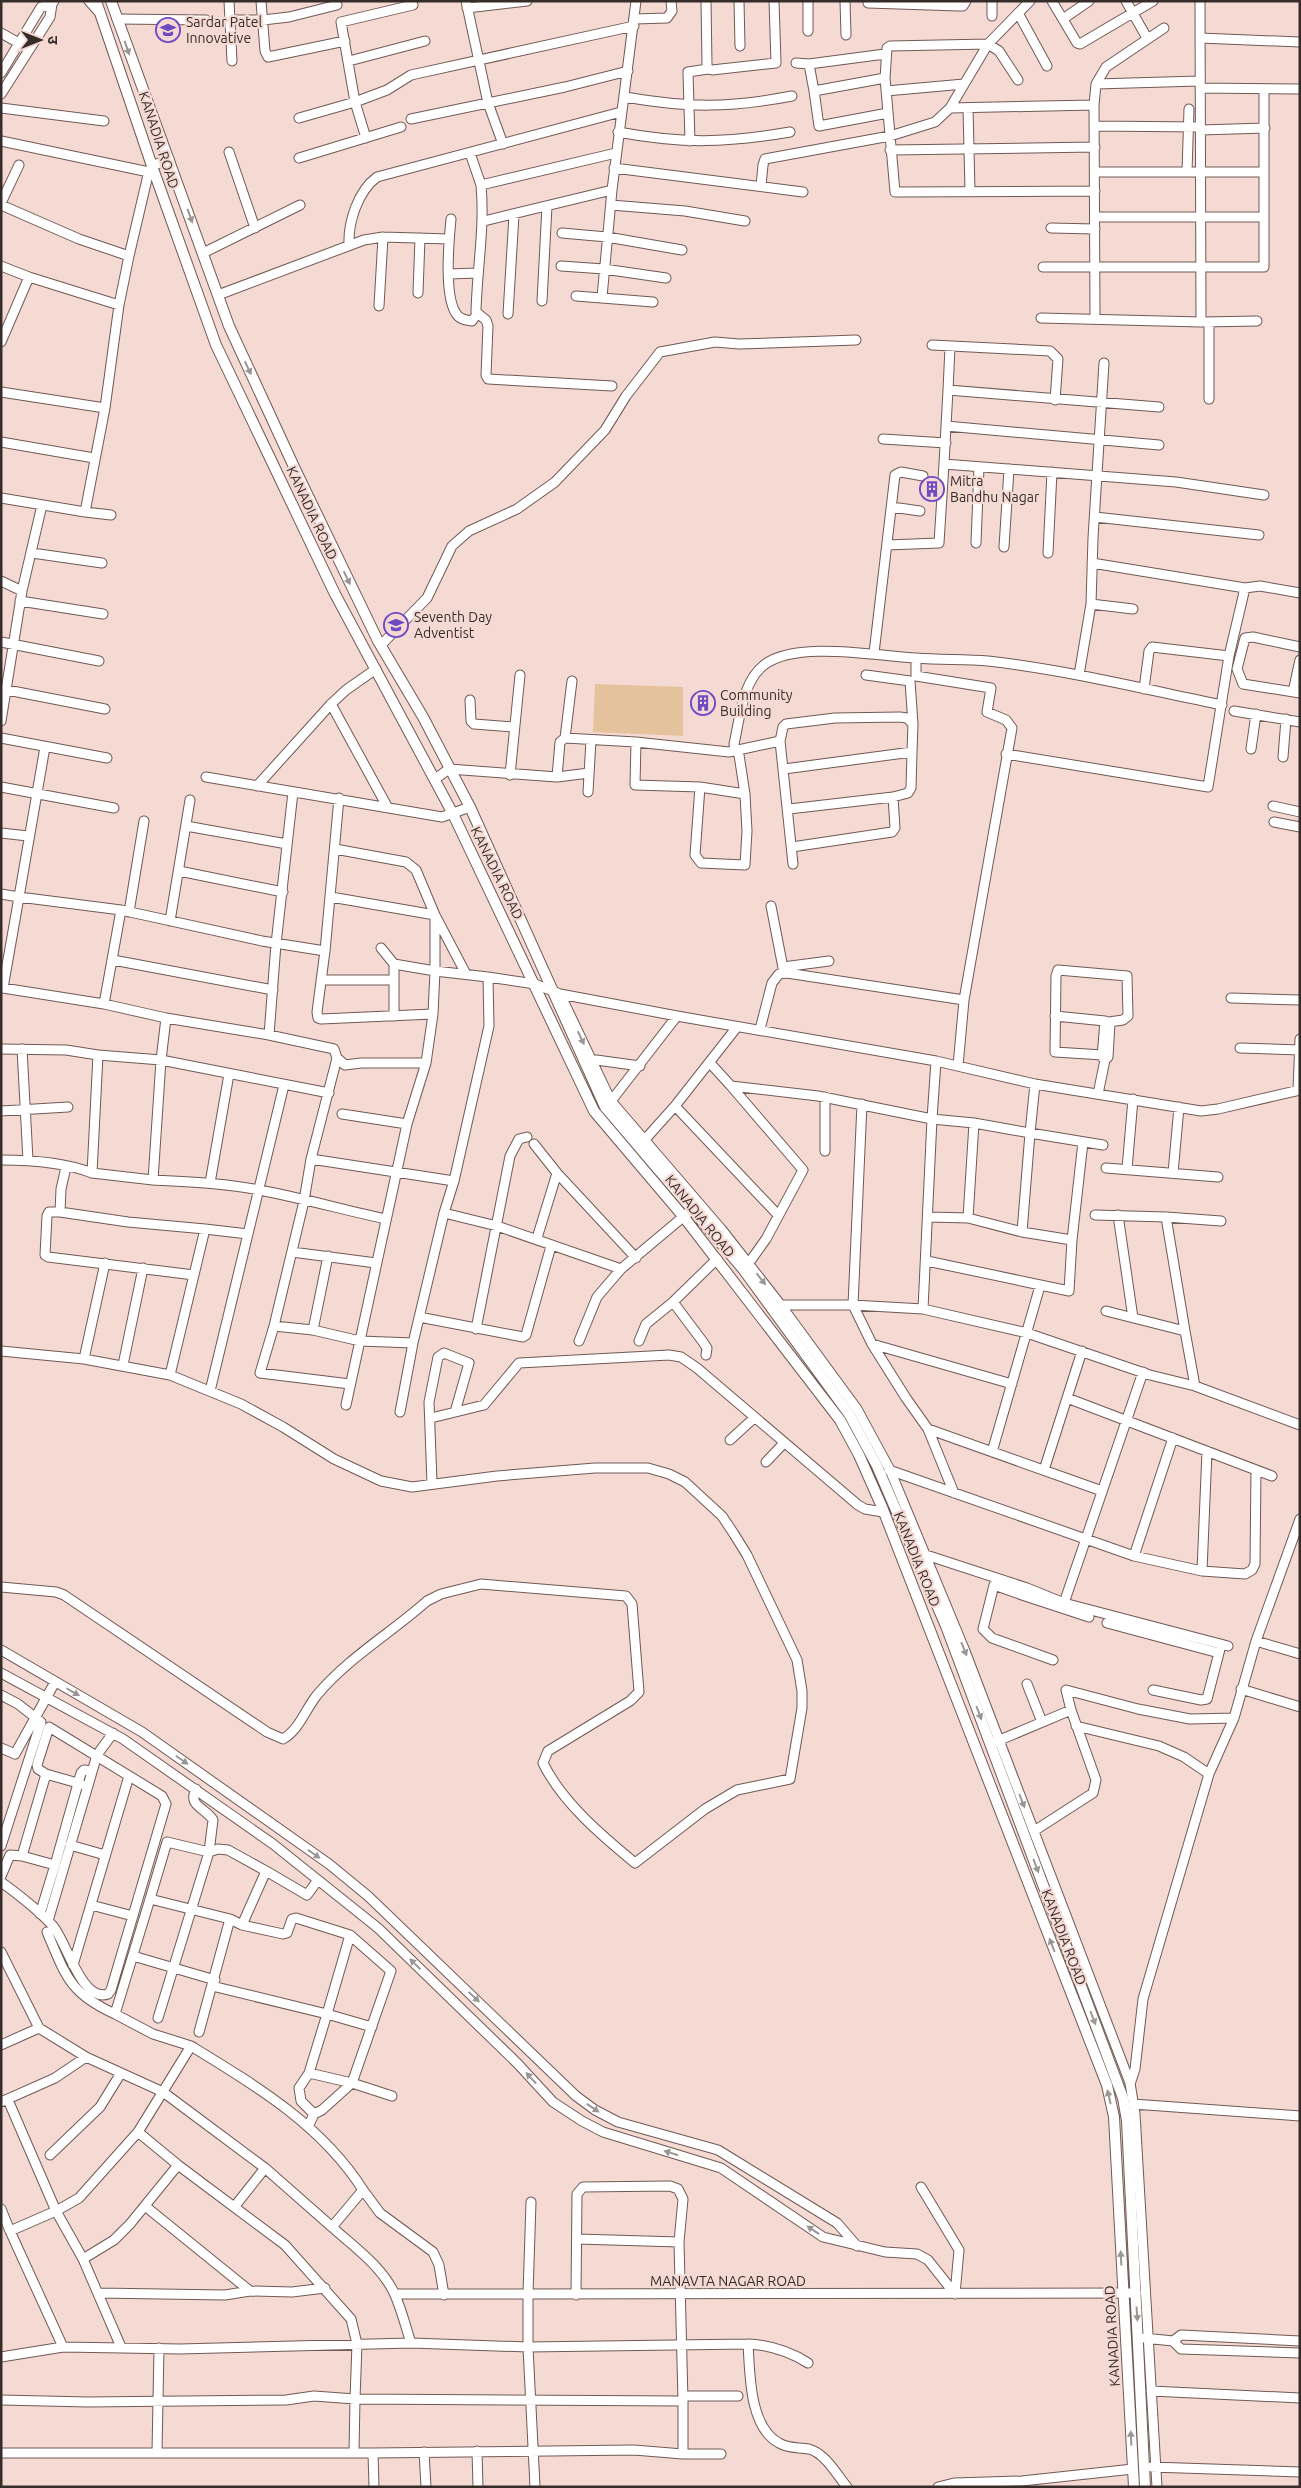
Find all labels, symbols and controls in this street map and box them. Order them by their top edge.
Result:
place label: Sardar Patel Innovative [186,14,262,46]
north arrow [15,15,65,65]
school or university icon: Sardar Patel Innovative [155,17,181,43]
text: उ [45,36,61,45]
one-way arrow [124,40,131,55]
street label: KANADIA ROAD [136,89,182,191]
one-way arrow [186,209,194,224]
one-way arrow [244,361,252,375]
street label: KANADIA ROAD [283,464,341,562]
place label: Mitra Bandhu Nagar [950,473,1040,505]
building icon: Mitra Bandhu Nagar [919,476,945,502]
one-way arrow [343,571,351,585]
place label: Seventh Day Adventist [414,609,492,641]
school or university icon: Seventh Day Adventist [383,612,409,638]
place label: Community Building [720,687,793,719]
building icon: Community Building [690,690,716,716]
street label: KANADIA ROAD [468,824,526,922]
one-way arrow [578,1031,586,1045]
street label: KANADIA ROAD [662,1172,738,1261]
one-way arrow [755,1272,766,1285]
street label: KANADIA ROAD [891,1509,943,1609]
one-way arrow [960,1642,968,1657]
one-way arrow [67,1688,80,1697]
one-way arrow [975,1706,983,1721]
one-way arrow [175,1755,188,1765]
one-way arrow [1019,1794,1027,1808]
one-way arrow [307,1849,321,1859]
one-way arrow [1033,1858,1040,1873]
street label: KANADIA ROAD [1038,1887,1090,1987]
one-way arrow [1048,1937,1055,1952]
one-way arrow [409,1958,421,1970]
one-way arrow [468,1991,480,2003]
one-way arrow [1090,2010,1097,2025]
one-way arrow [525,2072,537,2084]
one-way arrow [1105,2089,1113,2104]
one-way arrow [586,2103,599,2113]
one-way arrow [664,2148,679,2156]
one-way arrow [806,2225,819,2235]
one-way arrow [1117,2250,1125,2266]
street label: MANAVTA NAGAR ROAD [650,2273,806,2289]
street label: KANADIA ROAD [1101,2285,1123,2387]
one-way arrow [1133,2306,1141,2322]
one-way arrow [1127,2430,1135,2446]

